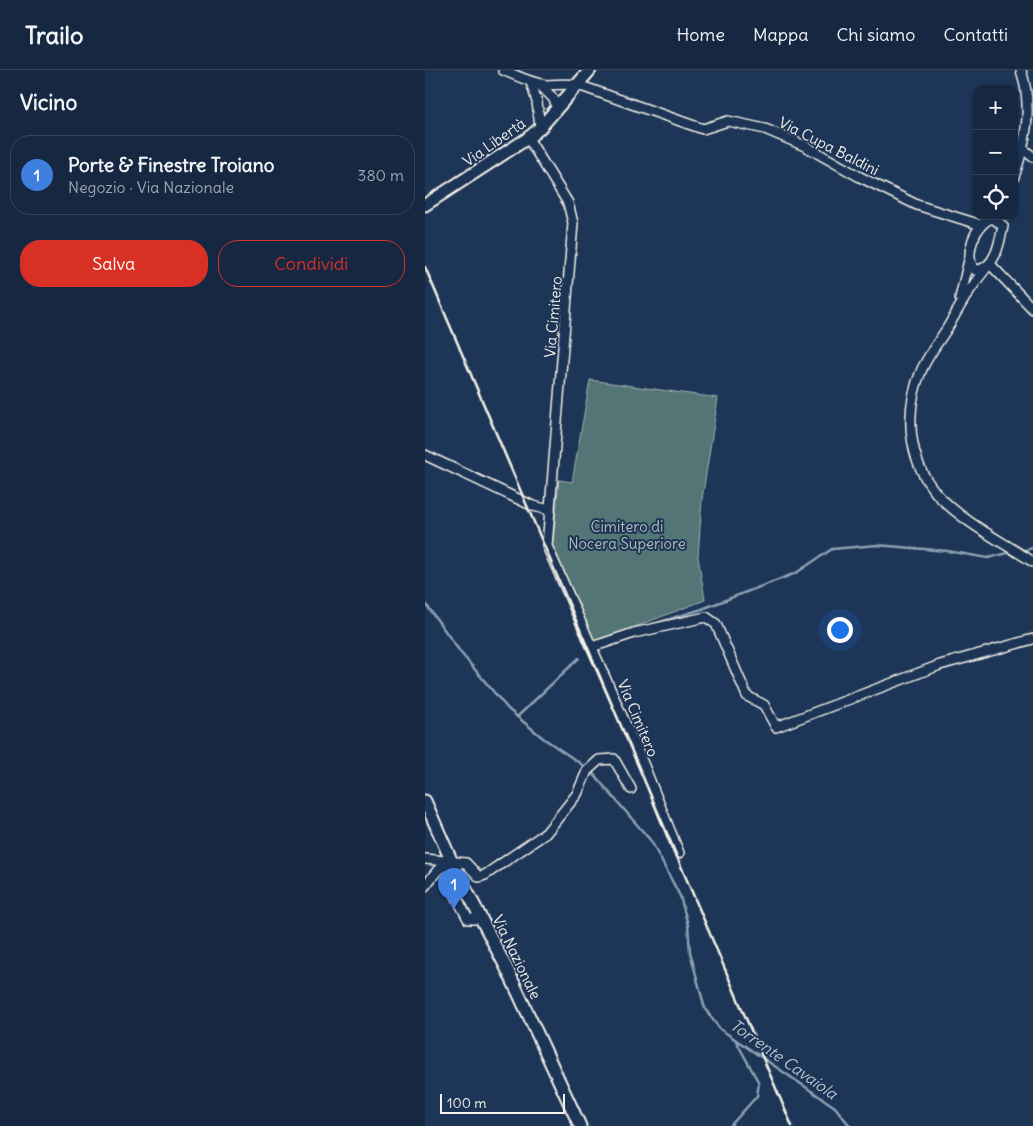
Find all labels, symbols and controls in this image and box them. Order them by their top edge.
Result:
text: Trailo [25,20,83,50]
text: Home [676,23,725,46]
text: Mappa [753,23,808,46]
text: Chi siamo [836,23,915,46]
text: Contatti [943,23,1008,46]
map controls [973,85,1018,220]
button: + [973,85,1018,130]
text: Vicino [20,89,77,116]
street label: Via Libertà [459,113,529,171]
street label: Via Cupa Baldini [776,113,882,179]
button: − [973,130,1018,175]
text: Porte & Finestre Troiano [68,153,274,177]
text: 1 [34,165,40,185]
text: 380 m [357,165,404,185]
button: locate [973,175,1018,220]
text: Negozio · Via Nazionale [68,177,234,197]
button: Salva [20,240,208,287]
button: Condividi [218,240,405,287]
street label: Via Cimitero [540,275,566,359]
park label: Cimitero di Nocera Superiore [568,517,686,553]
your location [827,617,853,643]
street label: Via Cimitero [613,677,663,759]
pin: 1 [438,868,470,909]
street label: Via Nazionale [488,912,546,1002]
water label: Torrente Cavaiola [727,1015,842,1104]
scale bar [440,1091,565,1114]
text: 100 m [447,1094,487,1112]

